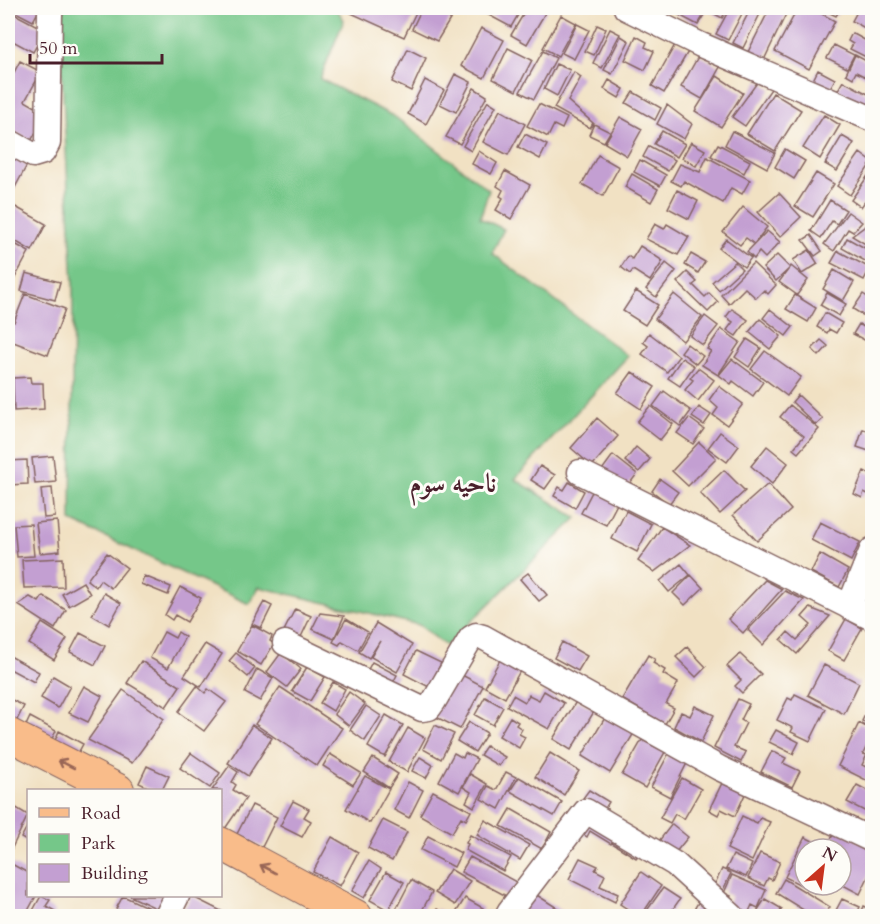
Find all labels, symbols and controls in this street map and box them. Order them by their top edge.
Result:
scale bar [30,27,162,65]
text: 50 m [39,36,78,61]
district label: ناحیه سوم [410,466,496,506]
one-way arrow [57,758,75,769]
legend [27,789,222,897]
text: Road [81,801,121,826]
text: Park [81,831,116,856]
north arrow [793,837,853,897]
text: N [818,842,841,868]
text: Building [81,861,149,886]
one-way arrow [259,863,277,874]

